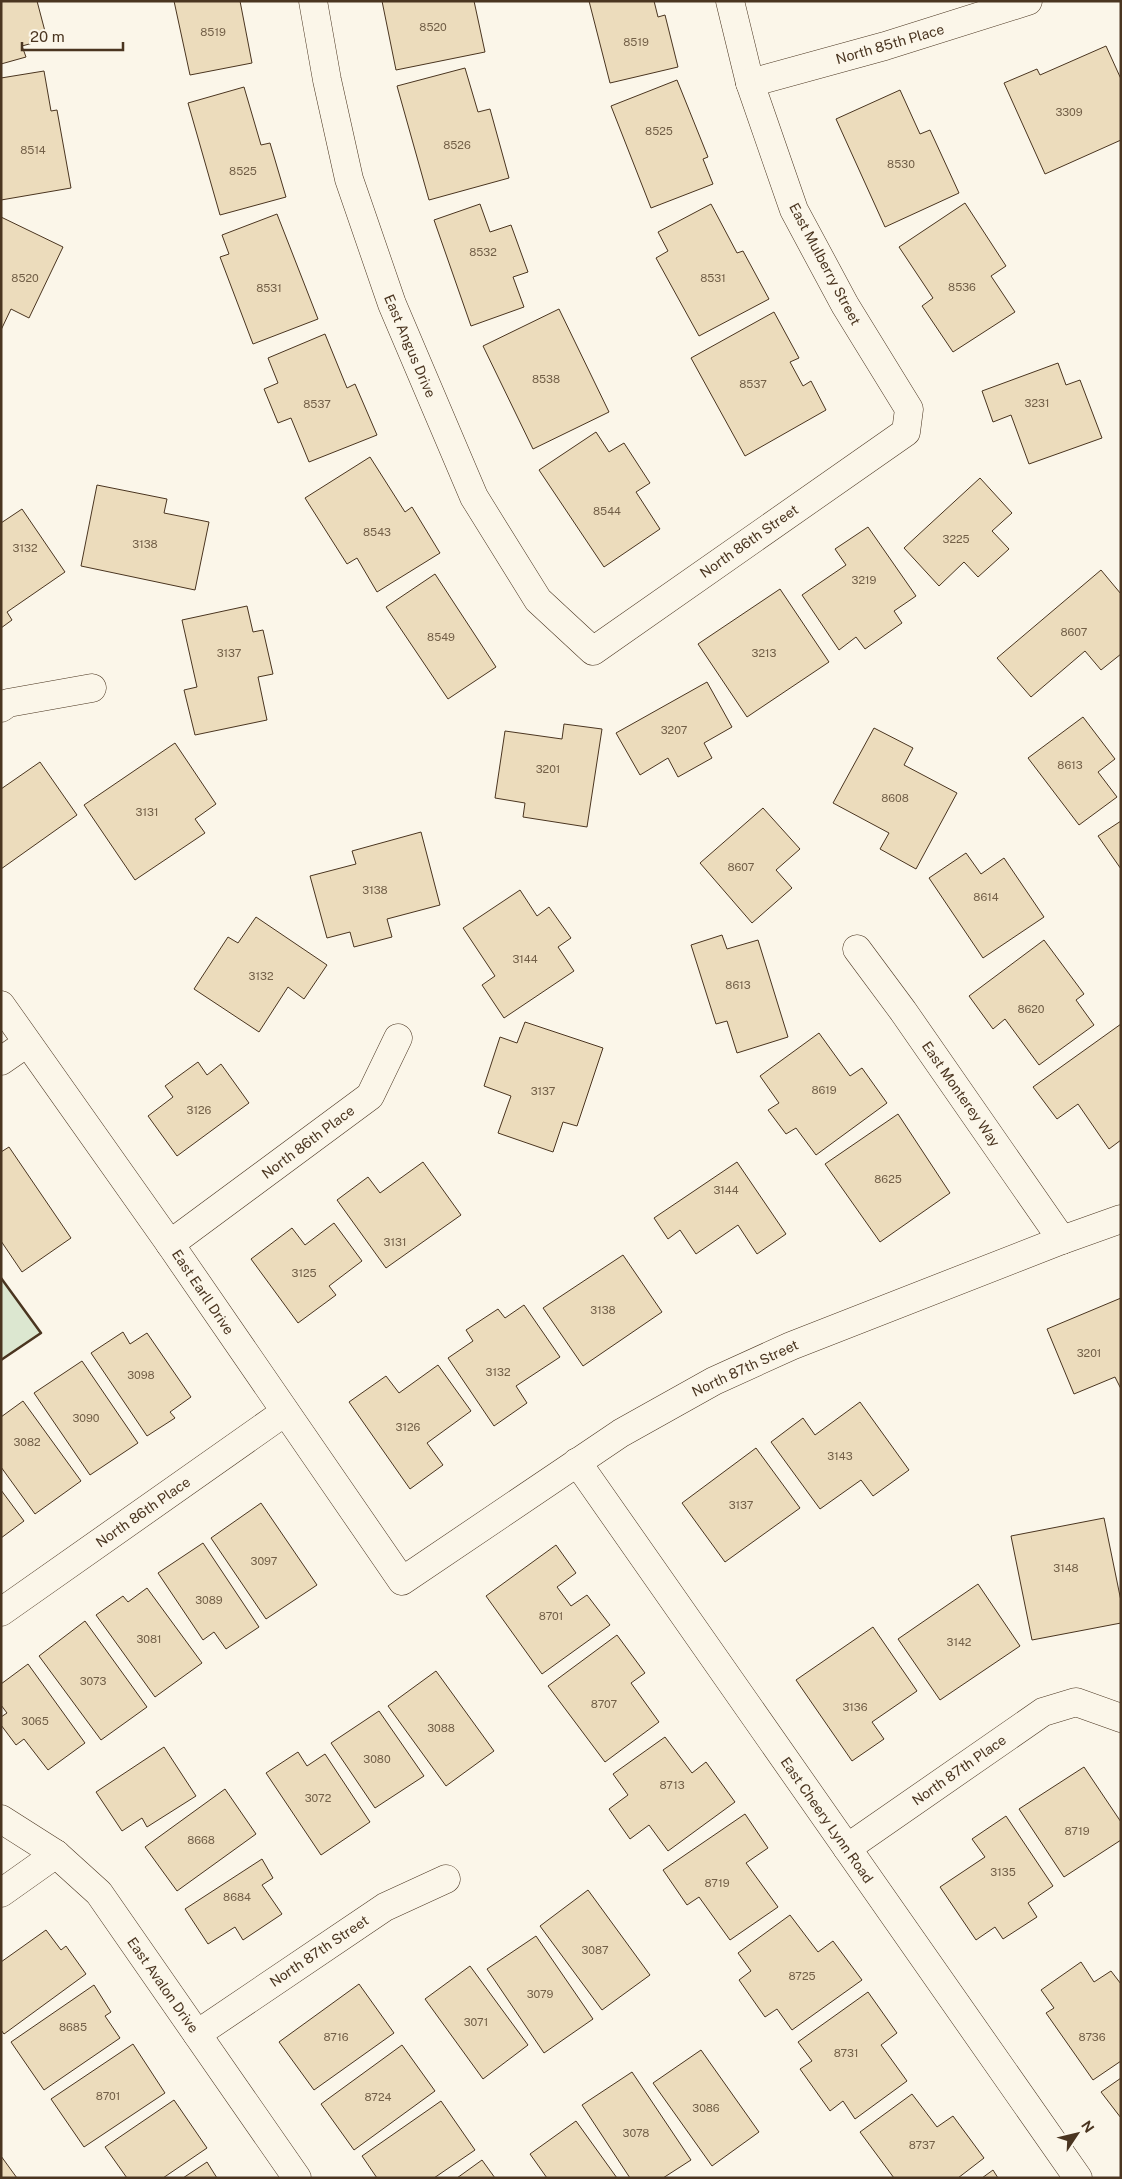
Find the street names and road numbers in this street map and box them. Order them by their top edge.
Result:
street label: North 85th Place [834,21,946,67]
street label: East Mulberry Street [786,200,864,328]
street label: East Angus Drive [381,292,439,400]
street label: North 86th Street [697,501,801,581]
street label: East Monterey Way [919,1038,1004,1150]
street label: North 86th Place [259,1102,357,1182]
street label: East Earll Drive [169,1246,237,1338]
street label: North 87th Street [689,1336,801,1400]
street label: North 86th Place [93,1473,193,1551]
street label: North 87th Place [909,1732,1009,1808]
street label: East Cheery Lynn Road [777,1754,877,1886]
street label: North 87th Street [267,1912,371,1990]
street label: East Avalon Drive [124,1934,202,2036]

